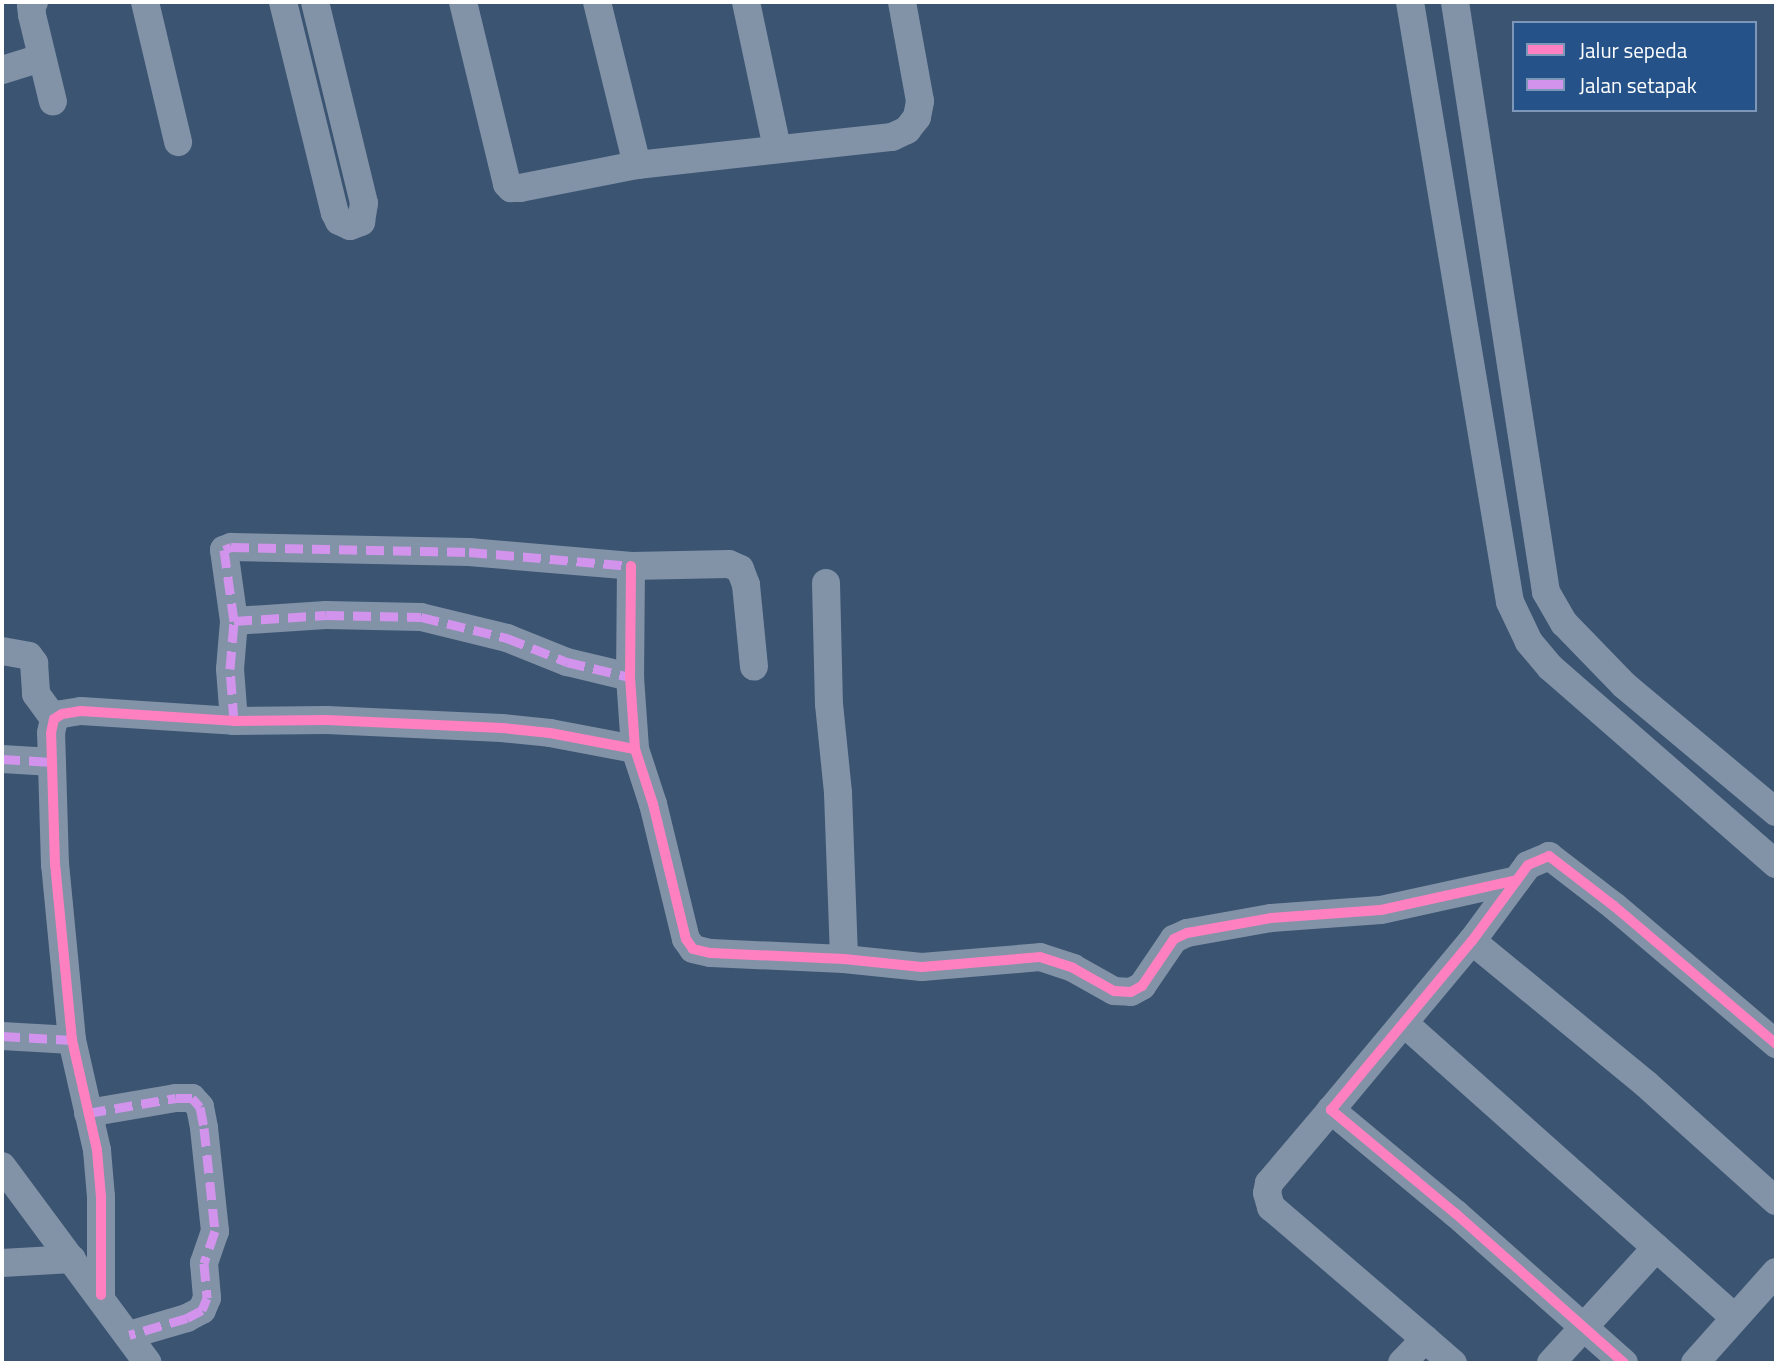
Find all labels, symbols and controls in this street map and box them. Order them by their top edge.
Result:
legend [1512,21,1757,112]
text: Jalur sepeda [1579,34,1687,66]
text: Jalan setapak [1579,69,1697,101]

